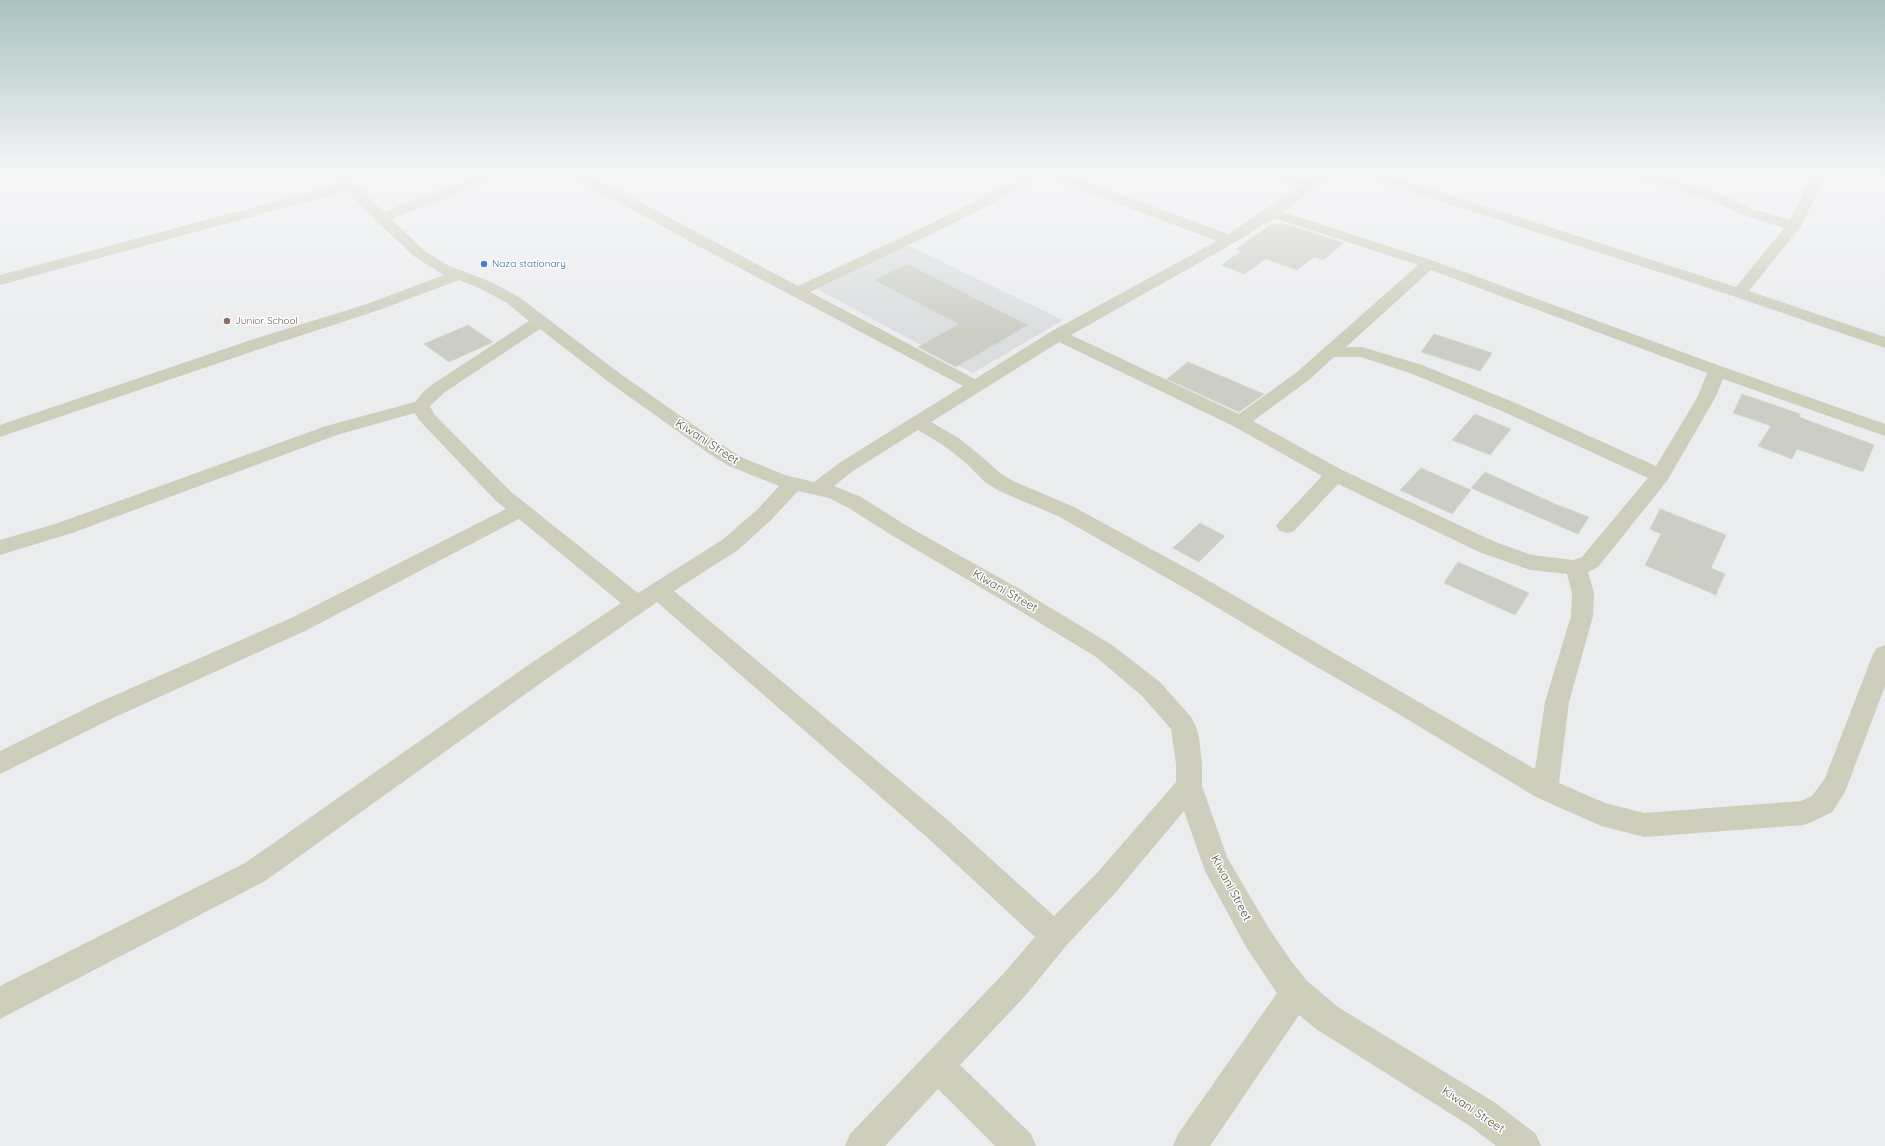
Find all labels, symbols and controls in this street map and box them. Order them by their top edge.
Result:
place label: Naza stationary [492,258,566,270]
marker: Naza stationary [479,259,489,269]
place label: Junior School [235,315,298,327]
marker: Junior School [222,316,232,326]
street label: Kiwani Street [673,416,741,468]
street label: Kiwani Street [970,567,1040,615]
street label: Kiwani Street [1208,853,1254,923]
street label: Kiwani Street [1439,1084,1507,1136]

